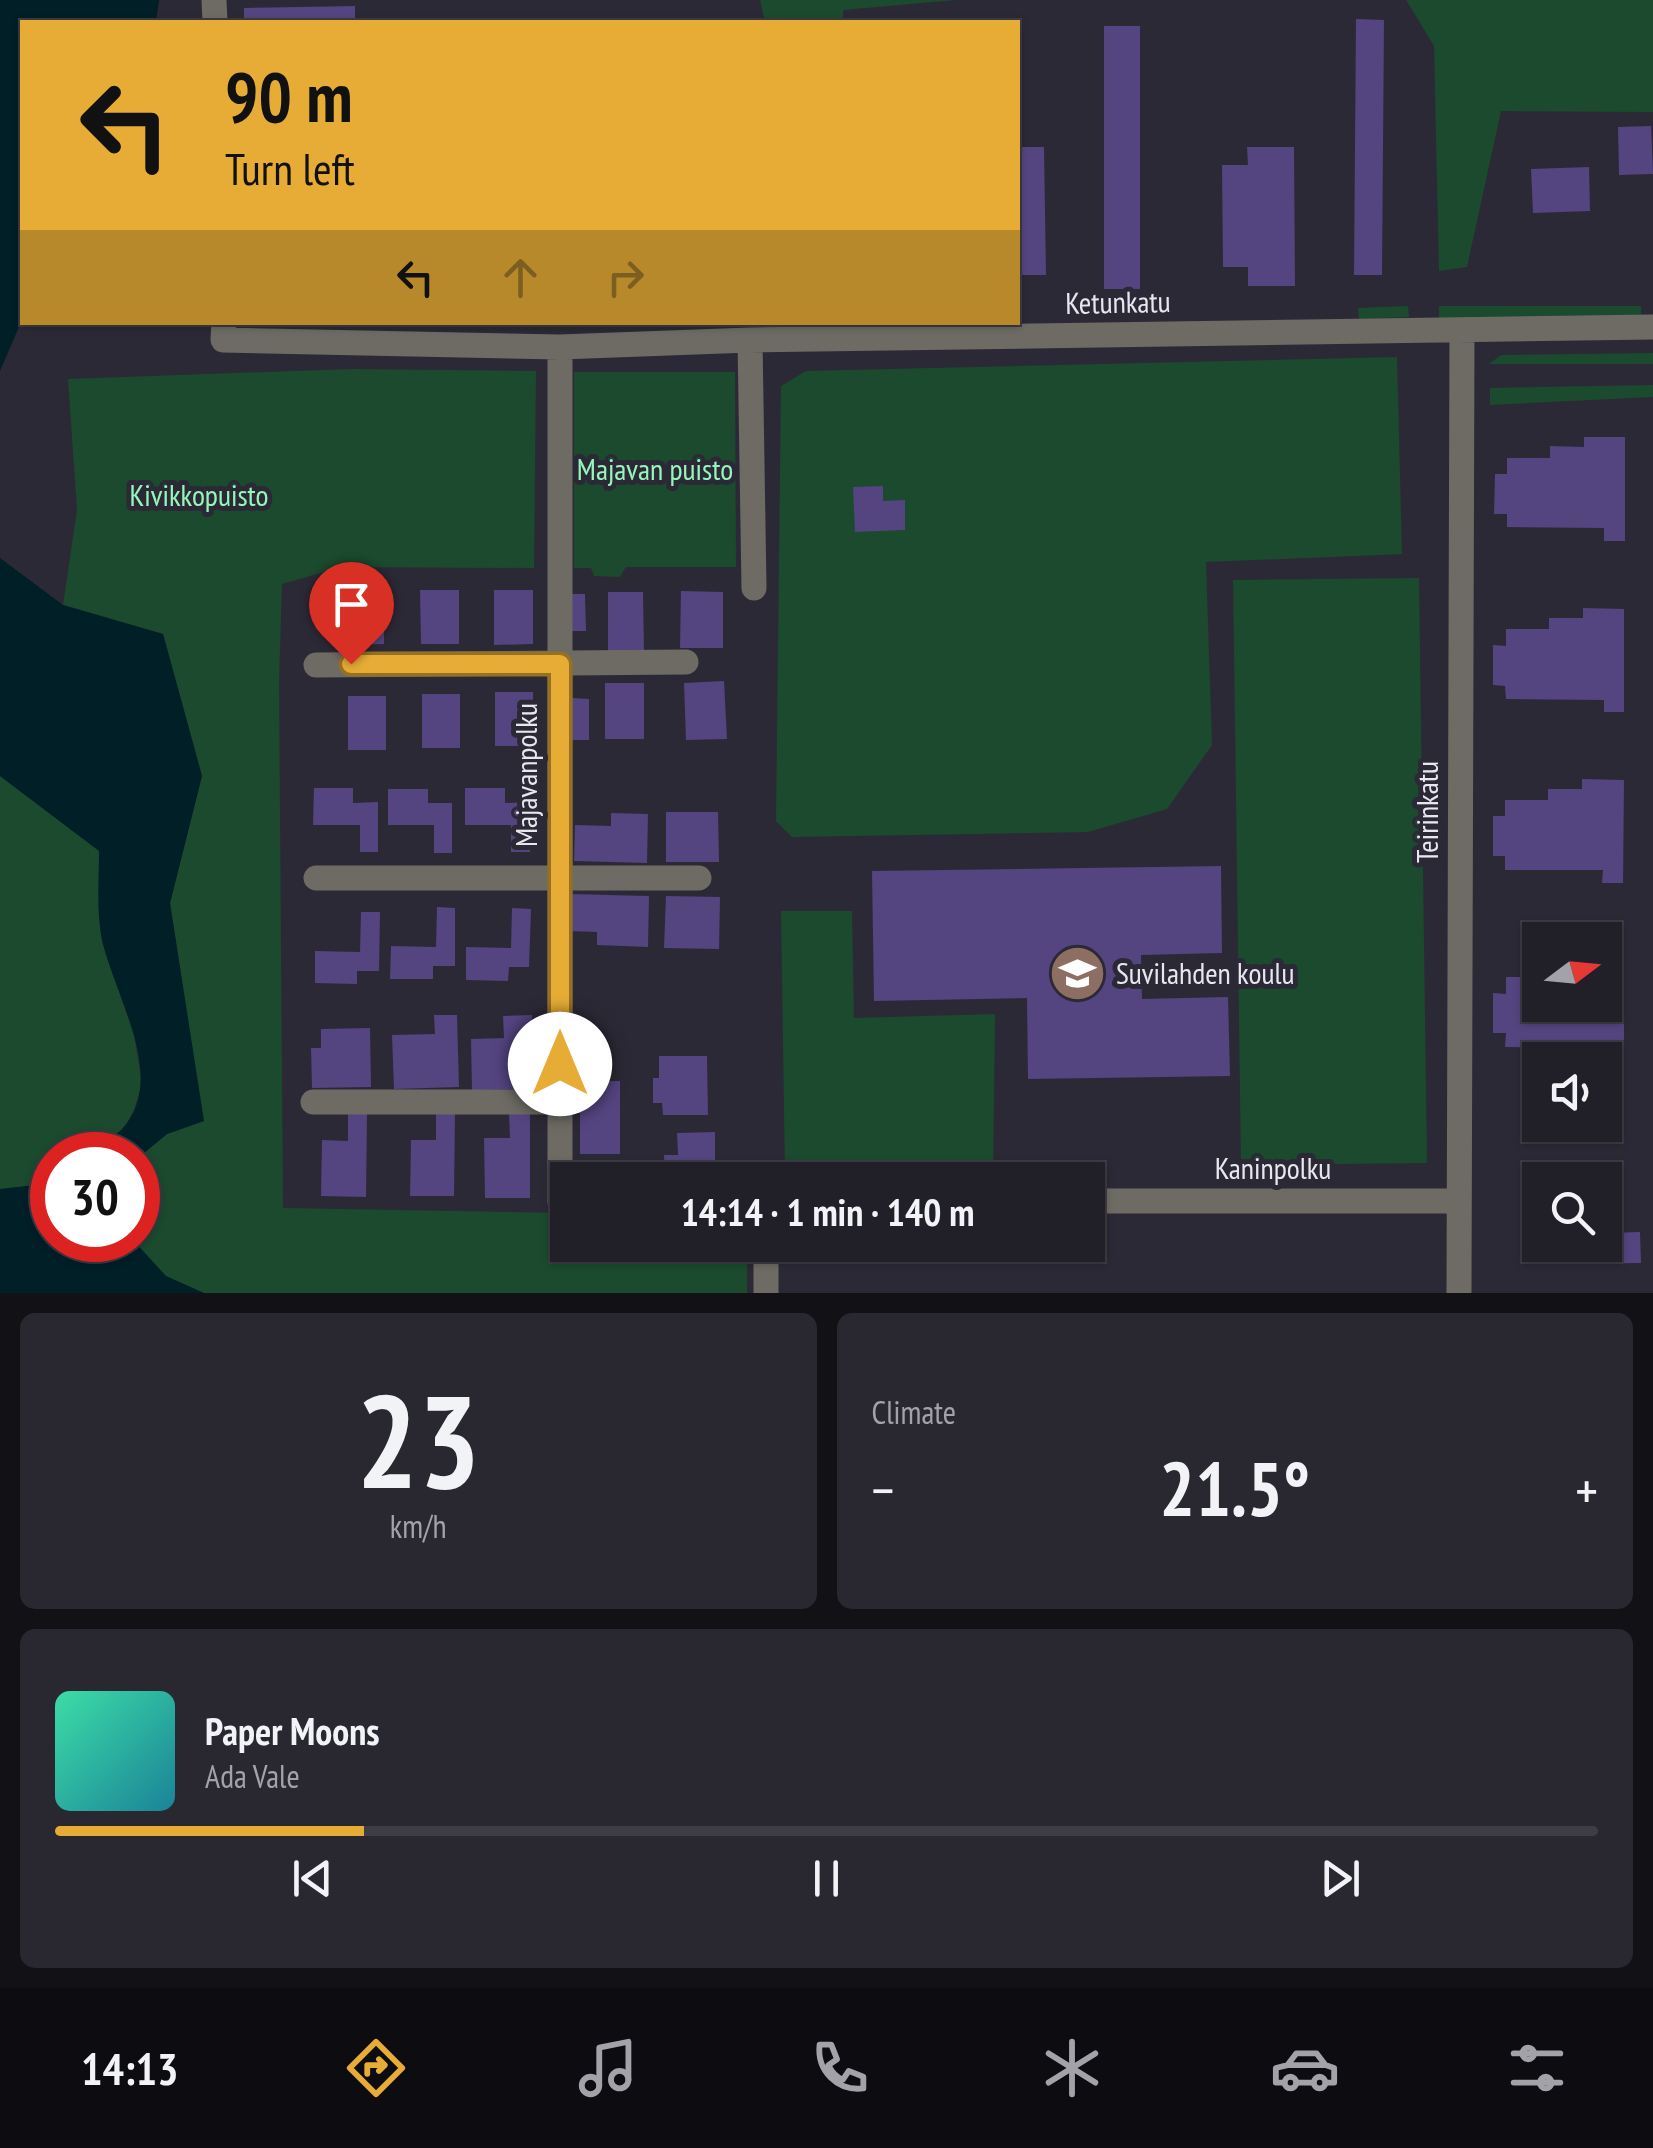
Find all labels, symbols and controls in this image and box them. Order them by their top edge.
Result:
text: 90 m [225,51,353,141]
icon: left [60,60,190,190]
text: Turn left [225,139,355,197]
icon: left [388,250,443,305]
icon: ahead [493,250,548,305]
icon: right [598,250,653,305]
street label: Ketunkatu [1065,281,1171,322]
park label: Majavan puisto [577,449,733,488]
park label: Kivikkopuisto [129,475,269,514]
pin [309,562,394,665]
icon: arrive [324,577,379,632]
street label: Majavanpolku [506,703,545,847]
street label: Teirinkatu [1407,761,1446,863]
north arrow [1522,922,1622,1022]
map controls [1522,922,1622,1262]
school or university icon: Suvilahden koulu [1047,944,1107,1004]
place label: Suvilahden koulu [1116,953,1294,992]
position arrow [508,1012,612,1116]
button: sound [1522,1042,1622,1142]
speed limit sign: 30 [30,1132,160,1262]
street label: Kaninpolku [1215,1148,1331,1187]
button: search [1522,1162,1622,1262]
text: 14:14 · 1 min · 140 m [681,1187,974,1236]
text: 23 [356,1356,480,1524]
text: Climate [872,1391,956,1433]
text: 21.5° [1159,1440,1310,1537]
text: − [872,1454,894,1525]
text: + [1575,1454,1598,1525]
text: km/h [390,1505,447,1547]
text: Paper Moons [205,1706,380,1755]
text: Ada Vale [205,1755,300,1797]
icon: previous [285,1851,340,1906]
icon: pause [799,1851,854,1906]
icon: next [1313,1851,1368,1906]
icon: directions [341,2033,411,2103]
icon: music [573,2033,643,2103]
icon: phone [805,2033,875,2103]
icon: climate [1037,2033,1107,2103]
icon: car [1270,2033,1340,2103]
icon: filters [1502,2033,1572,2103]
text: 14:13 [81,2039,178,2097]

